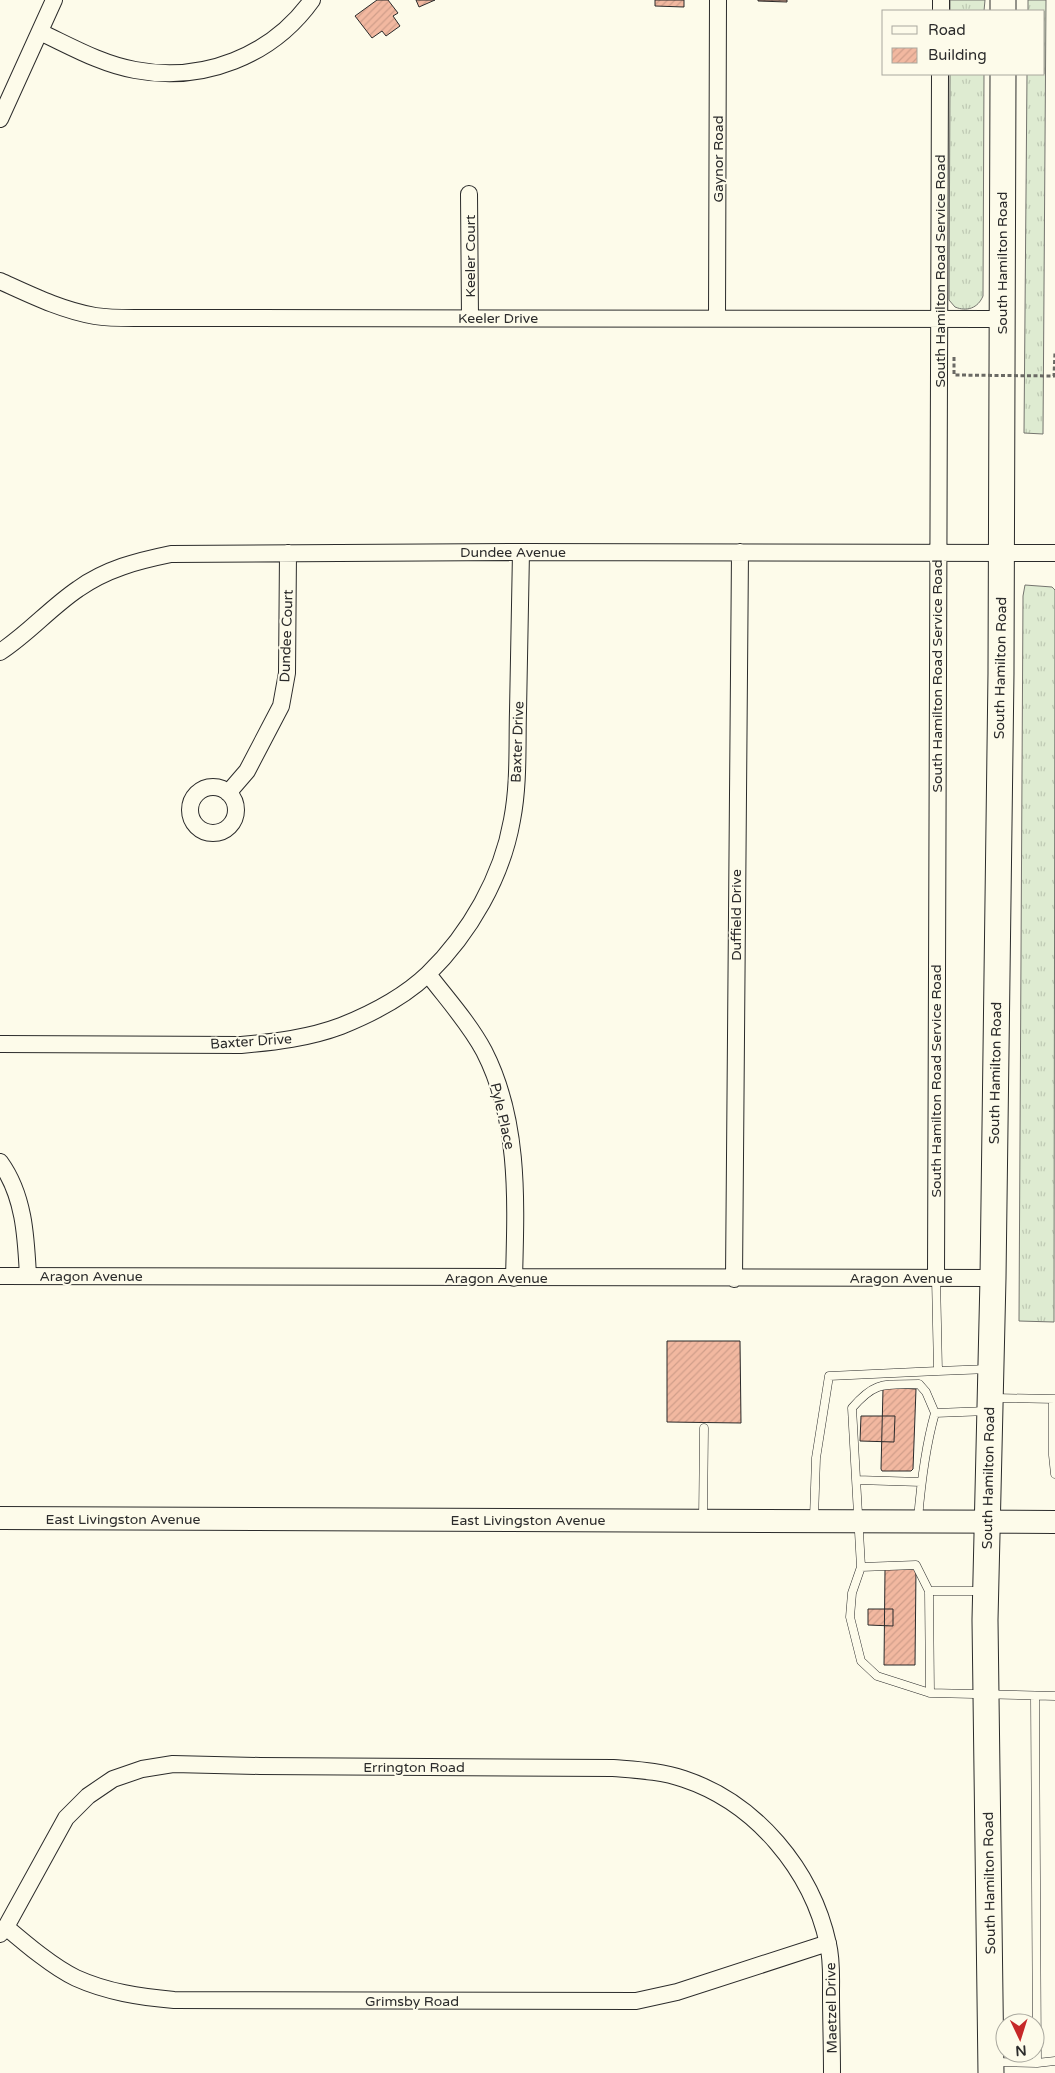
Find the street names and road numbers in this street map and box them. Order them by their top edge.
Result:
street label: Gaynor Road [710,115,727,203]
street label: South Hamilton Road Service Road [932,154,949,388]
street label: South Hamilton Road [994,192,1011,334]
street label: Keeler Court [462,214,479,297]
street label: Keeler Drive [458,310,538,327]
street label: Dundee Avenue [460,544,566,561]
street label: South Hamilton Road Service Road [929,559,946,793]
street label: Dundee Court [276,589,297,683]
street label: South Hamilton Road [991,597,1010,739]
street label: Baxter Drive [508,701,527,783]
street label: Duffield Drive [728,869,745,961]
street label: South Hamilton Road Service Road [928,964,945,1198]
street label: South Hamilton Road [986,1002,1005,1144]
street label: Baxter Drive [210,1030,292,1053]
street label: Pyle Place [487,1081,518,1151]
street label: Aragon Avenue [39,1268,143,1285]
street label: Aragon Avenue [444,1270,548,1287]
street label: Aragon Avenue [849,1270,953,1287]
street label: South Hamilton Road [979,1407,998,1549]
street label: East Livingston Avenue [46,1511,201,1528]
street label: East Livingston Avenue [451,1512,606,1529]
street label: Errington Road [363,1759,465,1776]
street label: South Hamilton Road [980,1812,999,1954]
street label: Maetzel Drive [822,1962,841,2054]
street label: Grimsby Road [365,1993,459,2010]

